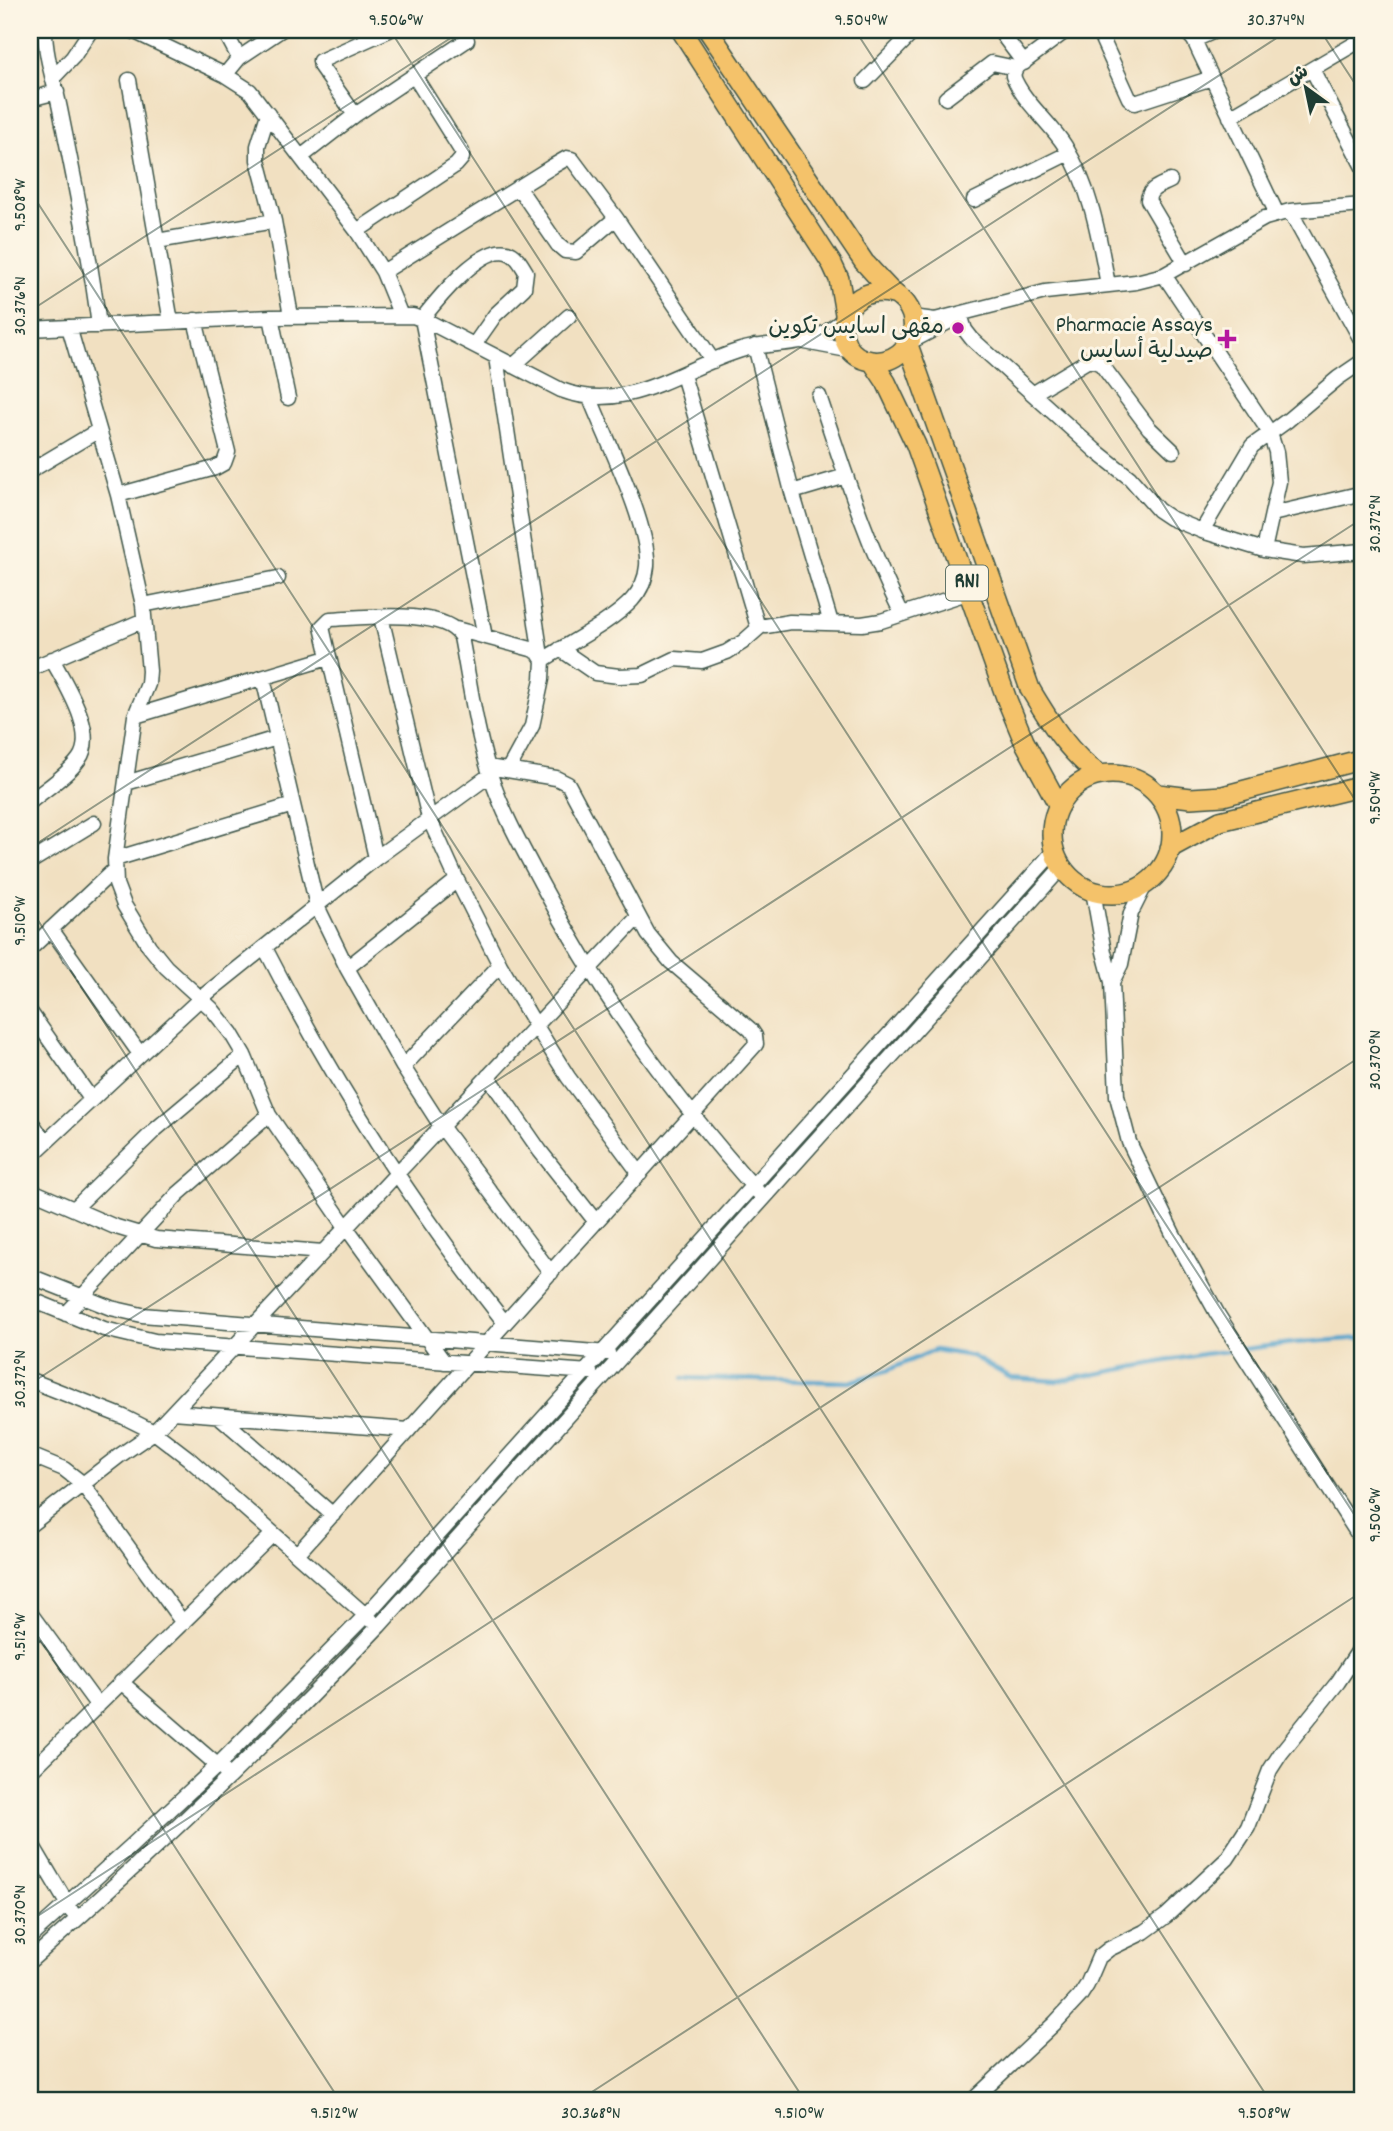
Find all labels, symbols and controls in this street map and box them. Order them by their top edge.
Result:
text: 9.506°W [369,9,424,34]
text: 9.504°W [835,9,888,34]
text: 30.374°N [1247,9,1305,34]
north arrow [1270,52,1340,122]
text: ش [1283,60,1315,94]
text: 9.508°W [9,178,34,231]
text: 30.376°N [9,276,34,336]
place label: Pharmacie Assays صيدلية أسايس [1056,310,1213,369]
place label: مقهى اسايس تكوين [768,312,944,345]
marker: مقهى اسايس تكوين [950,320,966,336]
marker: Pharmacie Assays صيدلية أسايس [1219,331,1235,347]
text: 30.372°N [1364,495,1389,553]
road number: RN1 [946,566,988,600]
text: 9.504°W [1364,771,1389,824]
text: 9.510°W [9,896,34,946]
text: 30.370°N [1364,1030,1389,1090]
text: 30.372°N [9,1350,34,1408]
text: 9.506°W [1364,1487,1389,1542]
text: 9.512°W [9,1613,34,1661]
text: 30.370°N [9,1885,34,1945]
text: 9.512°W [310,2102,358,2127]
text: 30.368°N [561,2102,621,2127]
text: 9.510°W [774,2102,824,2127]
text: 9.508°W [1238,2102,1291,2127]

